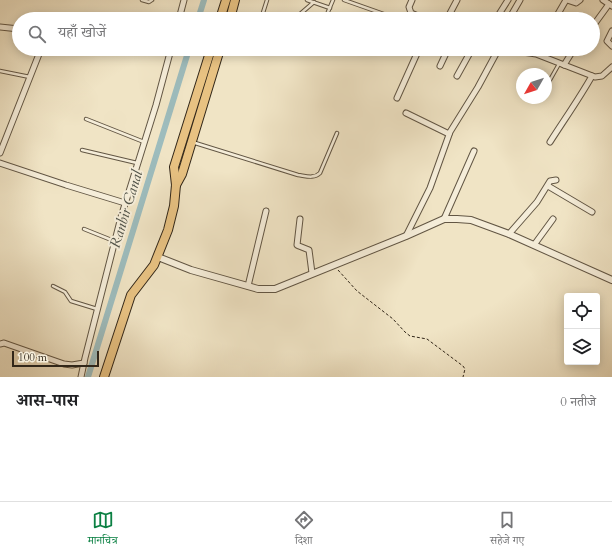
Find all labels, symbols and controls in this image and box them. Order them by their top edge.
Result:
search box [12,12,600,56]
text: यहाँ खोजें [58,22,106,42]
icon: search [26,23,48,45]
north arrow [516,68,552,104]
water label: Ranbir Canal [105,167,148,250]
map controls [564,293,600,365]
button: locate [564,293,600,329]
button: layers [564,329,600,365]
scale bar [12,349,99,368]
text: 100 m [18,350,47,365]
text: आस-पास [16,389,78,412]
text: 0 नतीजे [560,393,596,411]
tab: मानचित्र [88,509,117,551]
tab: दिशा [293,509,315,551]
tab: सहेजे गए [490,509,524,551]

